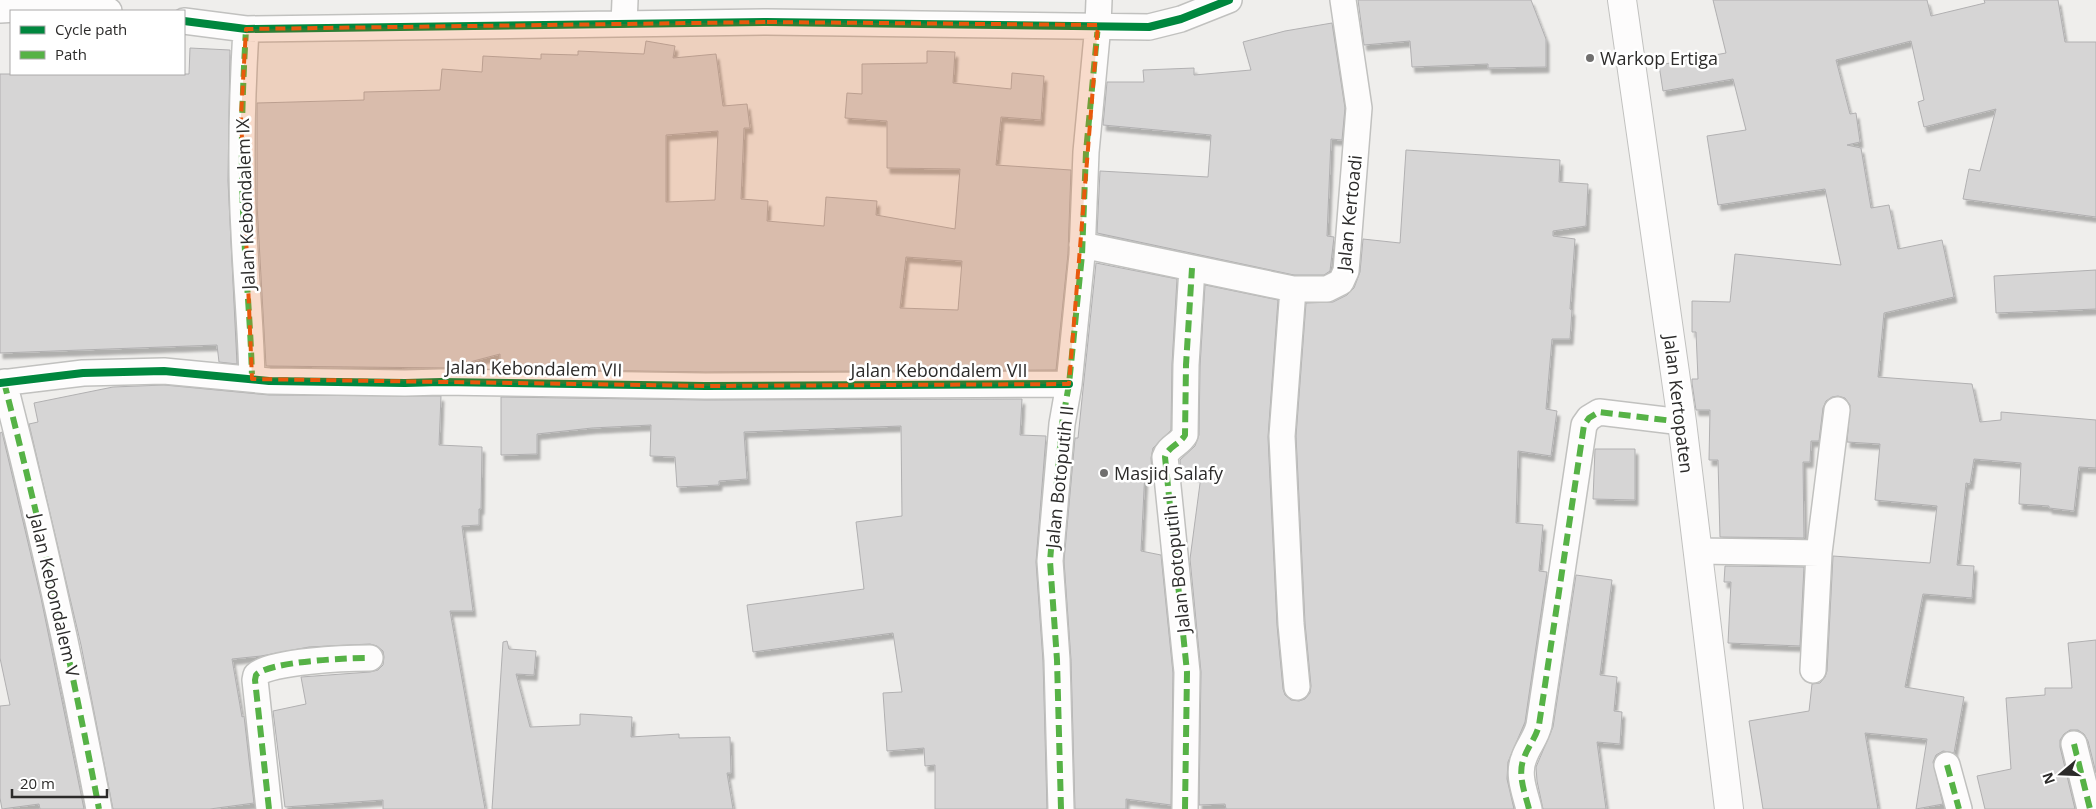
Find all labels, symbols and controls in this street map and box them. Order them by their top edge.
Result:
legend [10,10,185,75]
text: Cycle path [55,19,127,39]
text: Path [55,44,87,64]
place label: Warkop Ertiga [1600,46,1718,70]
marker: Warkop Ertiga [1584,52,1596,64]
street label: Jalan Kebondalem IX [230,117,260,292]
street label: Jalan Kertoadi [1331,154,1367,274]
street label: Jalan Kertopaten [1658,331,1699,475]
street label: Jalan Kebondalem VII [443,354,623,382]
street label: Jalan Kebondalem VII [849,358,1027,382]
street label: Jalan Botoputih II [1039,404,1078,552]
place label: Masjid Salafy [1114,461,1224,485]
marker: Masjid Salafy [1098,467,1110,479]
street label: Jalan Botoputih I [1157,494,1195,636]
street label: Jalan Kebondalem V [24,509,86,679]
north arrow [2036,749,2086,799]
scale bar [12,766,108,798]
text: N [2037,770,2059,787]
text: 20 m [20,773,55,793]

